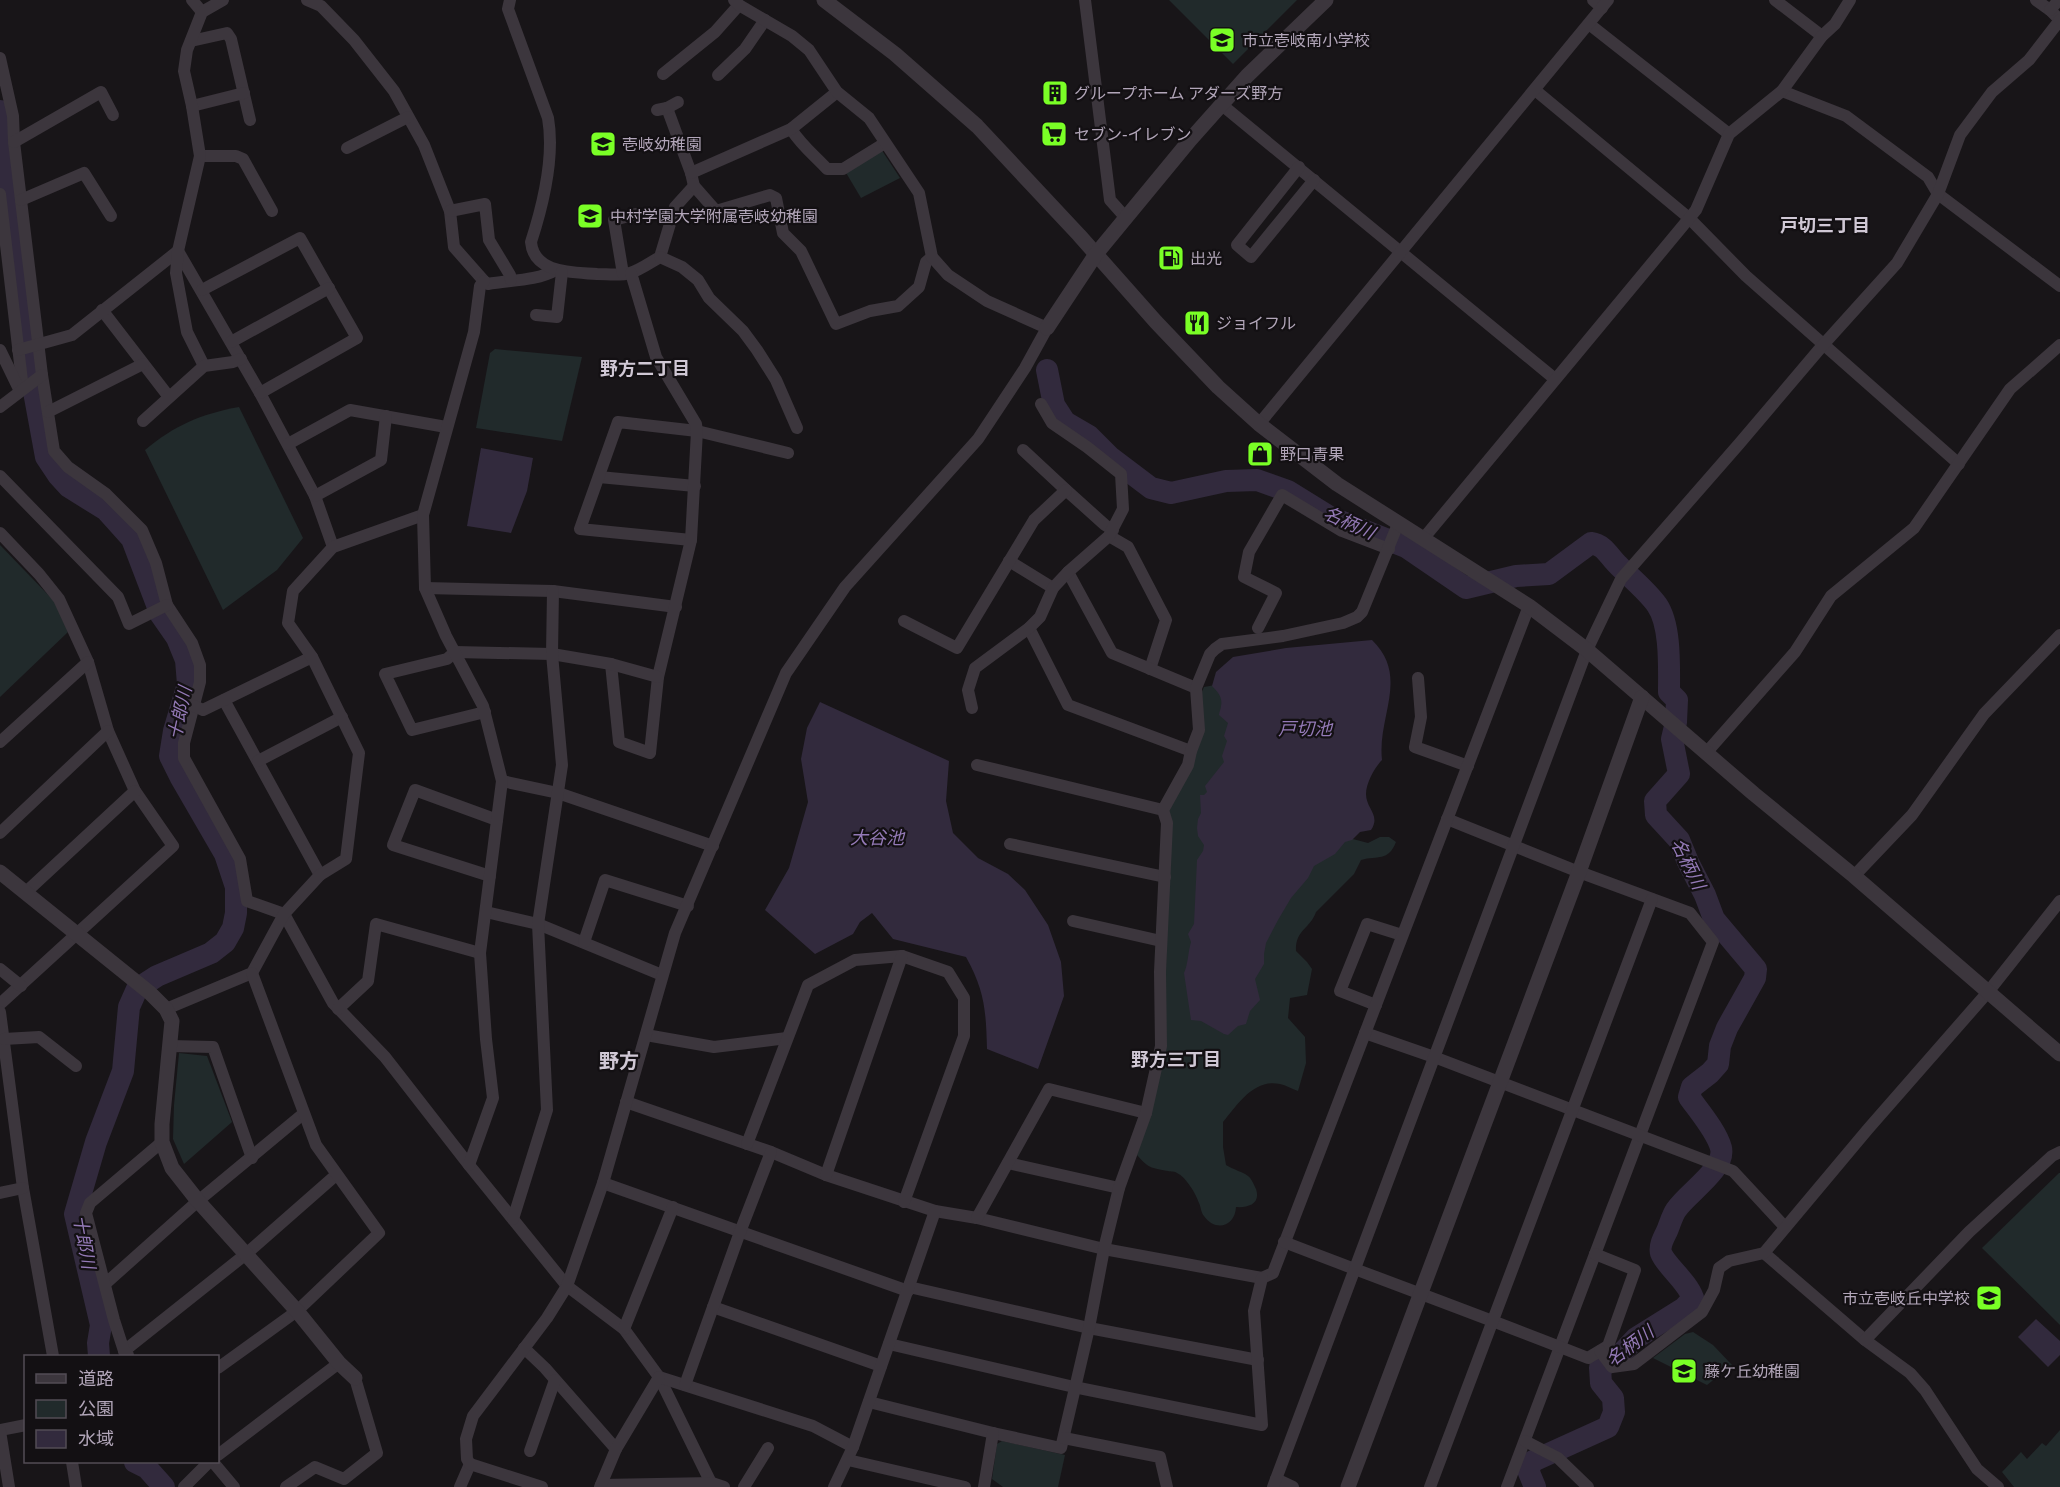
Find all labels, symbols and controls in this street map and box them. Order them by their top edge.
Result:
school or university icon: 市立壱岐南小学校 [1207,25,1237,55]
place label: 市立壱岐南小学校 [1242,31,1370,51]
building icon: グループホーム アダーズ野方 [1040,78,1070,108]
place label: グループホーム アダーズ野方 [1074,84,1283,104]
supermarket icon: セブン-イレブン [1039,119,1069,149]
place label: セブン-イレブン [1074,125,1192,145]
school or university icon: 壱岐幼稚園 [588,129,618,159]
place label: 壱岐幼稚園 [622,135,702,155]
school or university icon: 中村学園大学附属壱岐幼稚園 [575,201,605,231]
place label: 中村学園大学附属壱岐幼稚園 [610,207,818,227]
district label: 戸切三丁目 [1780,215,1870,237]
fuel station icon: 出光 [1156,243,1186,273]
place label: 出光 [1190,249,1222,269]
restaurant icon: ジョイフル [1182,308,1212,338]
place label: ジョイフル [1216,314,1296,334]
district label: 野方二丁目 [600,358,690,380]
shop icon: 野口青果 [1245,439,1275,469]
place label: 野口青果 [1280,445,1344,465]
water label: 名柄川 [1320,502,1380,545]
water label: 十郎川 [164,682,197,742]
water label: 戸切池 [1278,718,1334,740]
water label: 大谷池 [850,827,906,849]
water label: 名柄川 [1666,835,1711,895]
district label: 野方 [599,1049,639,1074]
district label: 野方三丁目 [1131,1049,1221,1071]
water label: 十郎川 [68,1214,100,1272]
school or university icon: 市立壱岐丘中学校 [1974,1283,2004,1313]
place label: 市立壱岐丘中学校 [1842,1289,1970,1309]
water label: 名柄川 [1602,1320,1660,1371]
legend [24,1355,219,1463]
school or university icon: 藤ケ丘幼稚園 [1669,1356,1699,1386]
place label: 藤ケ丘幼稚園 [1704,1362,1800,1382]
text: 道路 [78,1368,114,1390]
text: 公園 [78,1398,114,1420]
text: 水域 [78,1428,114,1450]

